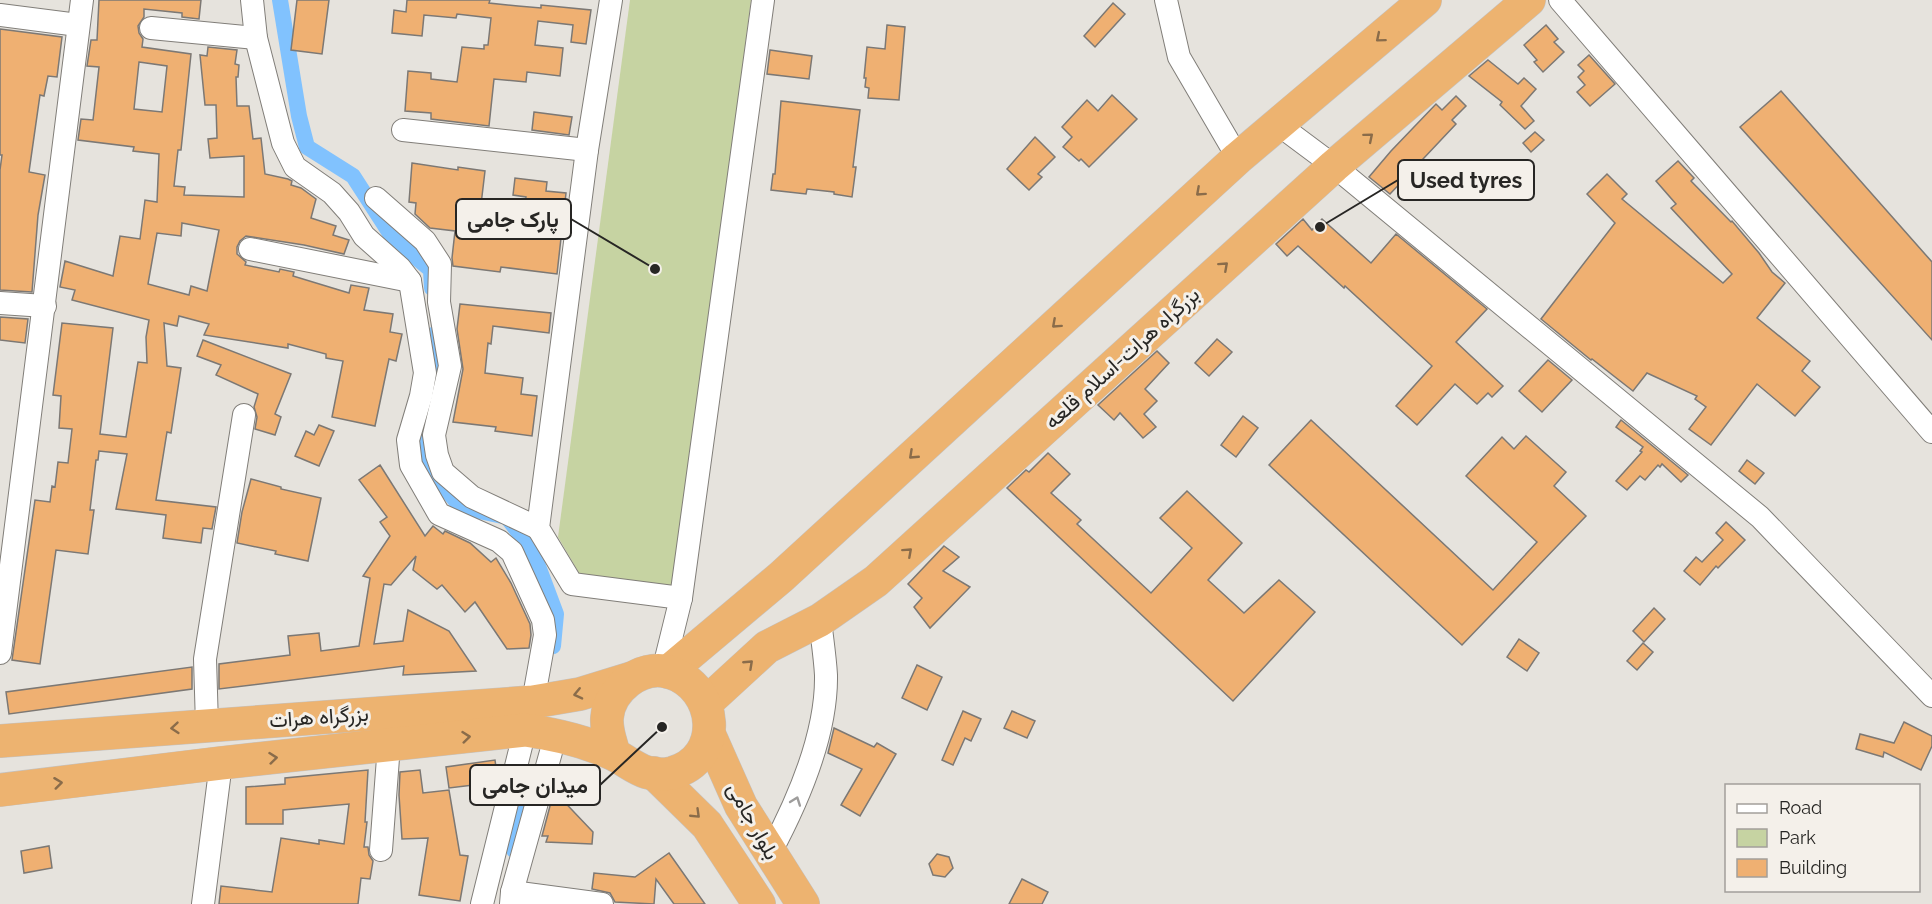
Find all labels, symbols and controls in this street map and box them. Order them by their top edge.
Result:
one-way arrow [1376,31,1387,42]
one-way arrow [1362,133,1373,144]
callout: Used tyres [1398,160,1534,200]
text: Used tyres [1410,167,1522,193]
one-way arrow [1197,185,1207,196]
callout: پارک جامی [456,199,571,239]
text: پارک جامی [467,206,559,235]
one-way arrow [1217,262,1228,273]
street label: بزرگراه هرات-اسلام قلعه [1039,282,1206,435]
one-way arrow [1053,317,1063,328]
one-way arrow [909,448,920,459]
one-way arrow [901,548,912,559]
one-way arrow [743,660,753,671]
one-way arrow [573,687,583,700]
street label: بزرگراه هرات [268,701,370,733]
one-way arrow [170,721,179,734]
one-way arrow [462,731,471,743]
one-way arrow [268,752,277,764]
callout: میدان جامی [470,765,600,805]
text: میدان جامی [482,772,588,799]
one-way arrow [53,777,63,790]
street label: بلوار جامی [721,778,785,864]
legend [1725,784,1920,892]
one-way arrow [788,796,801,807]
text: Road [1779,797,1822,818]
one-way arrow [688,806,699,817]
text: Park [1779,827,1816,848]
text: Building [1779,857,1847,878]

